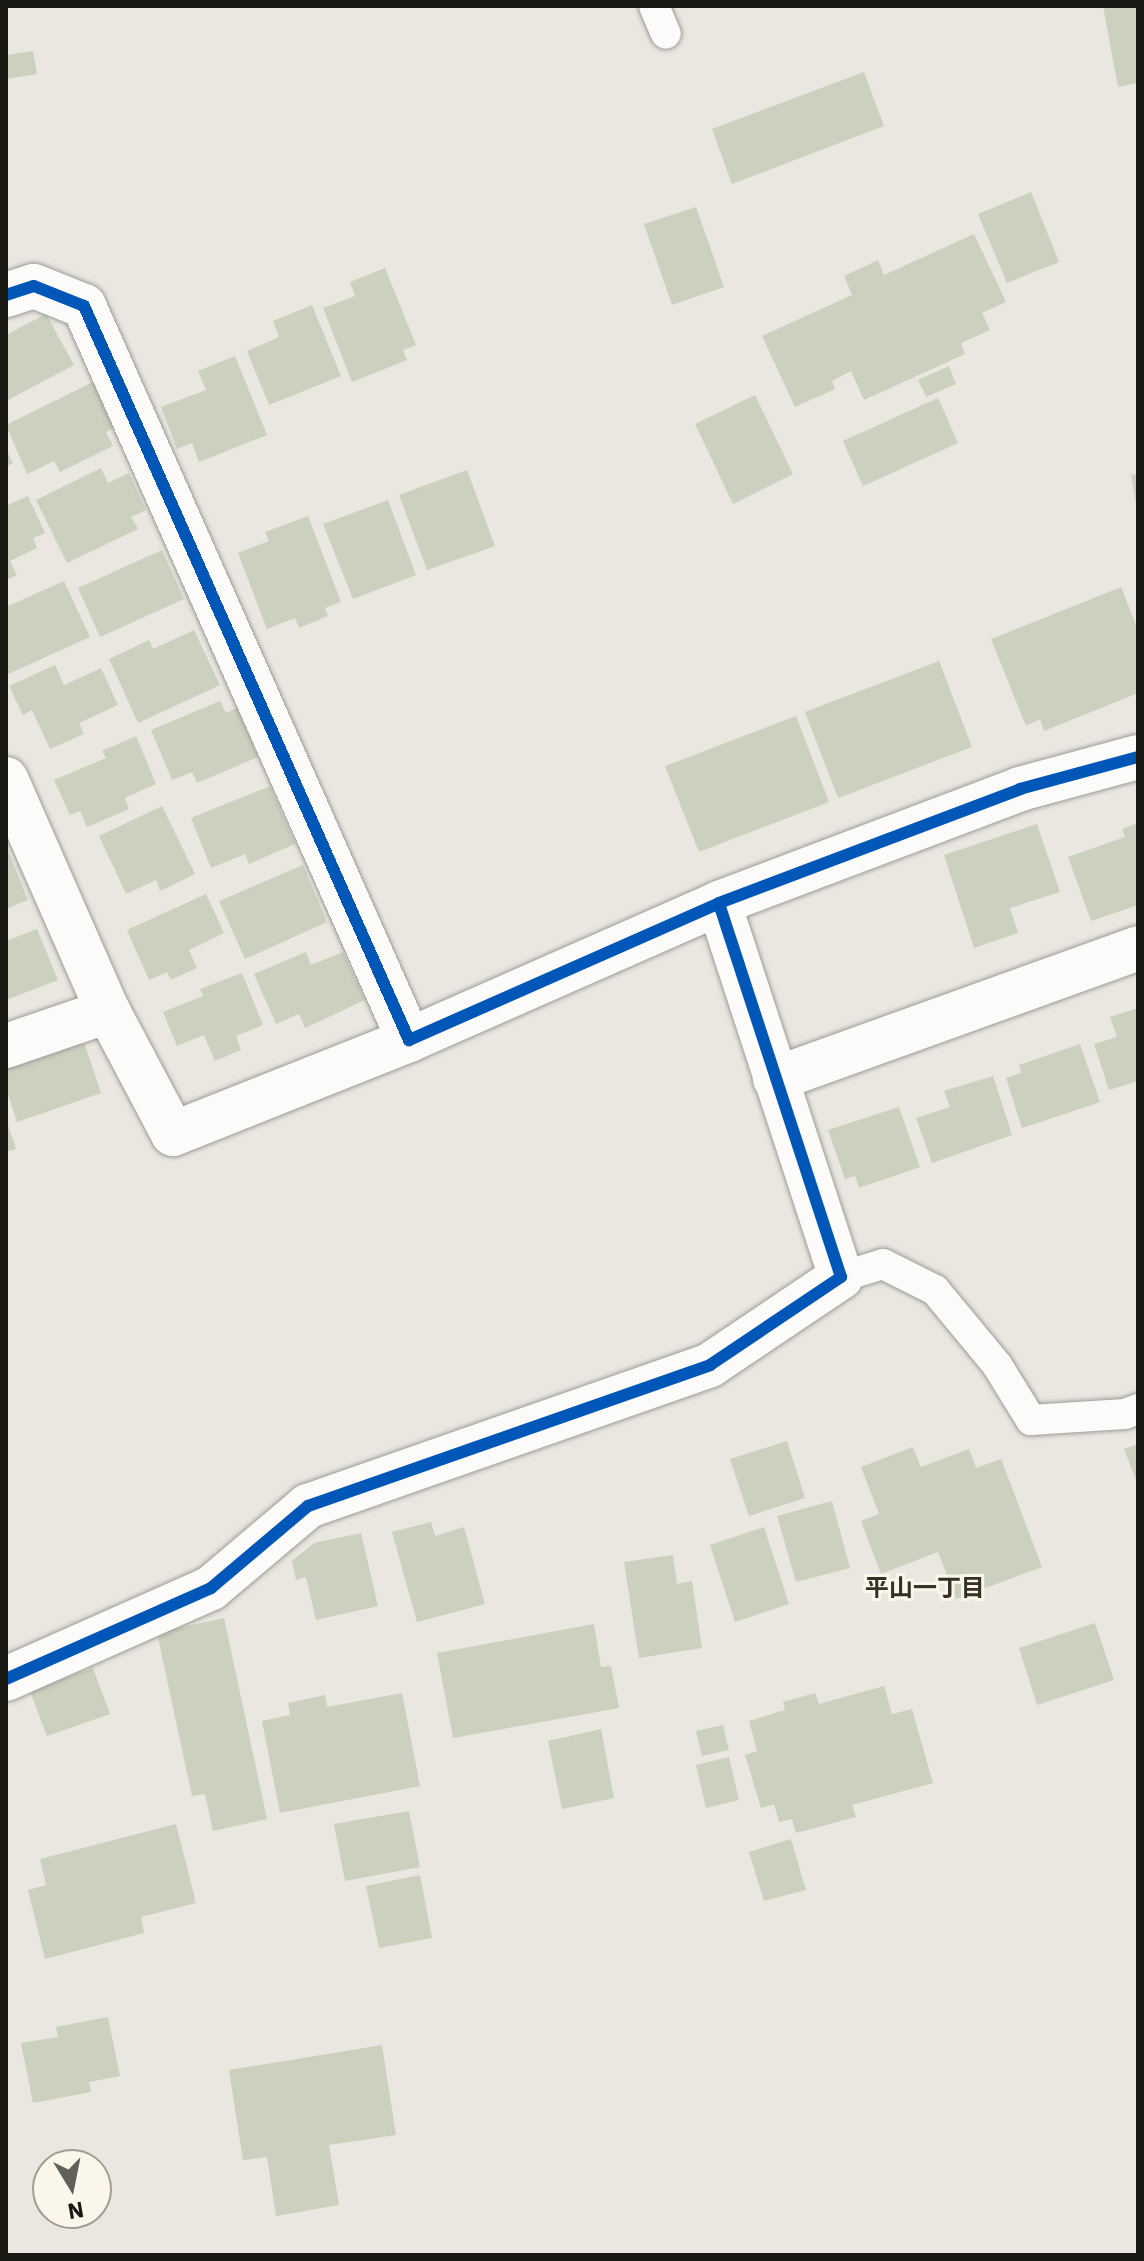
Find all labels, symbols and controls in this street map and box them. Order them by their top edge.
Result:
district label: 平山一丁目 [865,1574,985,1602]
north arrow [32,2149,112,2229]
text: N [66,2195,86,2227]

